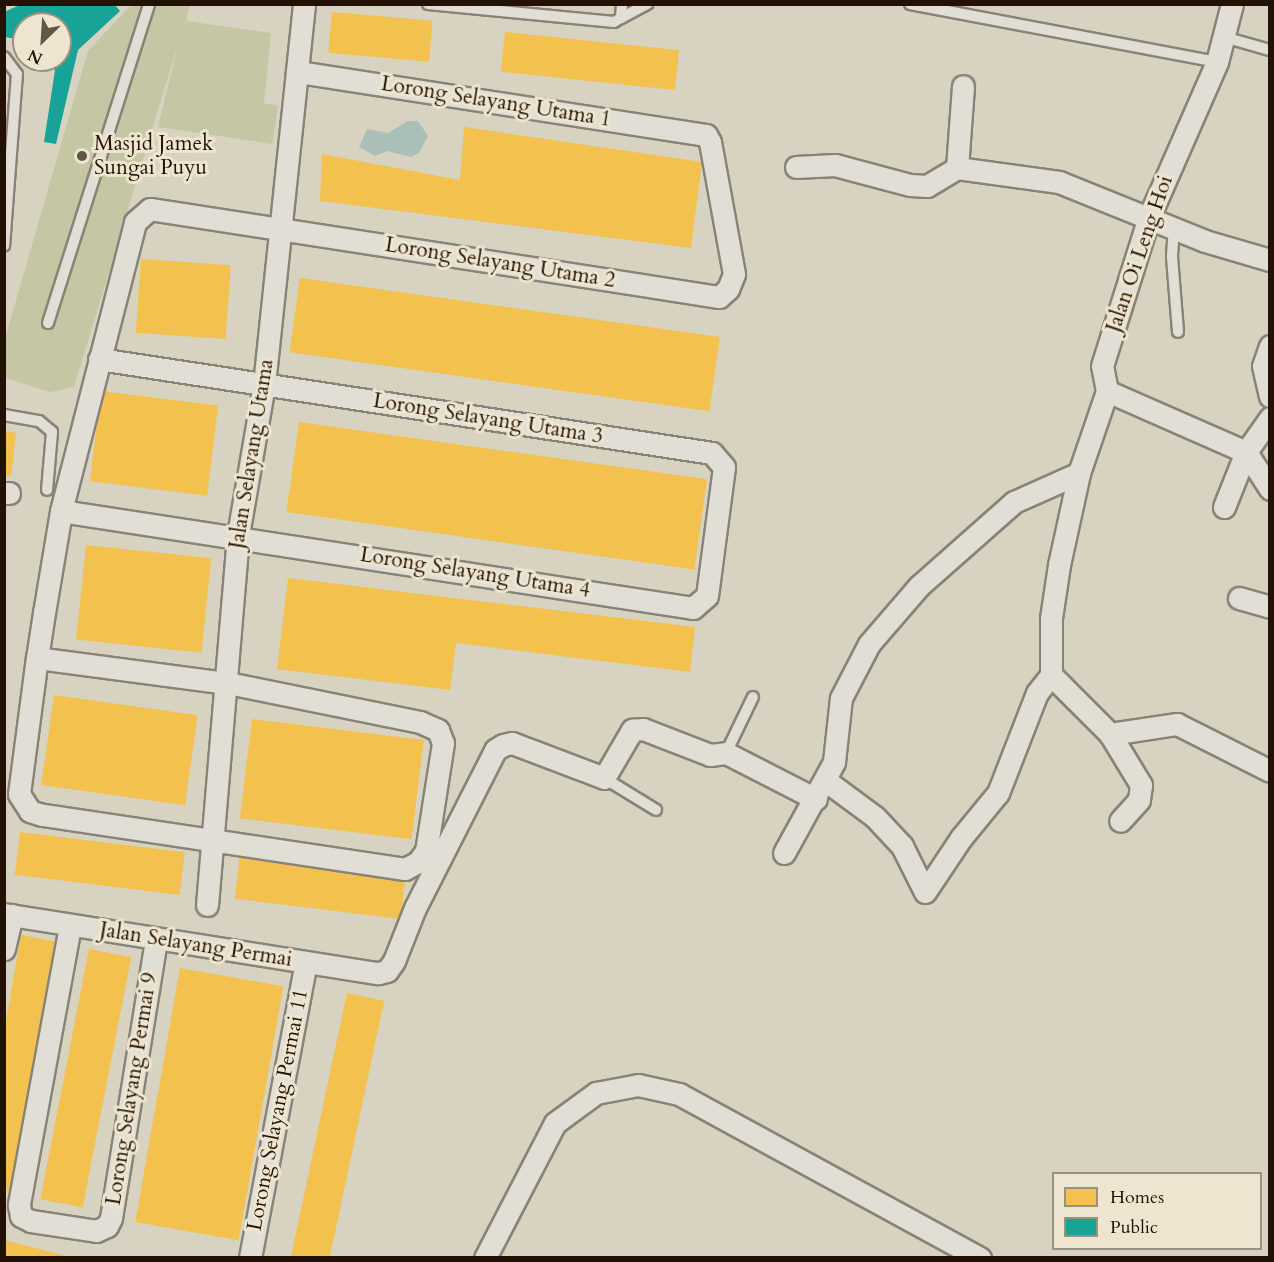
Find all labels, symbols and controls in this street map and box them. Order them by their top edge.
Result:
north arrow [12,12,72,72]
text: N [24,44,46,69]
street label: Lorong Selayang Utama 1 [379,71,613,133]
place label: Masjid Jamek Sungai Puyu [94,131,213,181]
marker: Masjid Jamek Sungai Puyu [75,149,89,163]
street label: Jalan Oi Leng Hoi [1101,172,1179,336]
street label: Lorong Selayang Utama 2 [383,232,617,294]
street label: Jalan Selayang Utama [225,357,279,551]
street label: Lorong Selayang Utama 3 [371,388,605,450]
street label: Lorong Selayang Utama 4 [358,542,592,604]
street label: Jalan Selayang Permai [98,917,294,973]
street label: Lorong Selayang Permai 9 [101,971,163,1207]
street label: Lorong Selayang Permai 11 [242,987,314,1233]
legend [1052,1172,1262,1250]
text: Homes [1110,1185,1164,1210]
text: Public [1110,1215,1158,1240]

